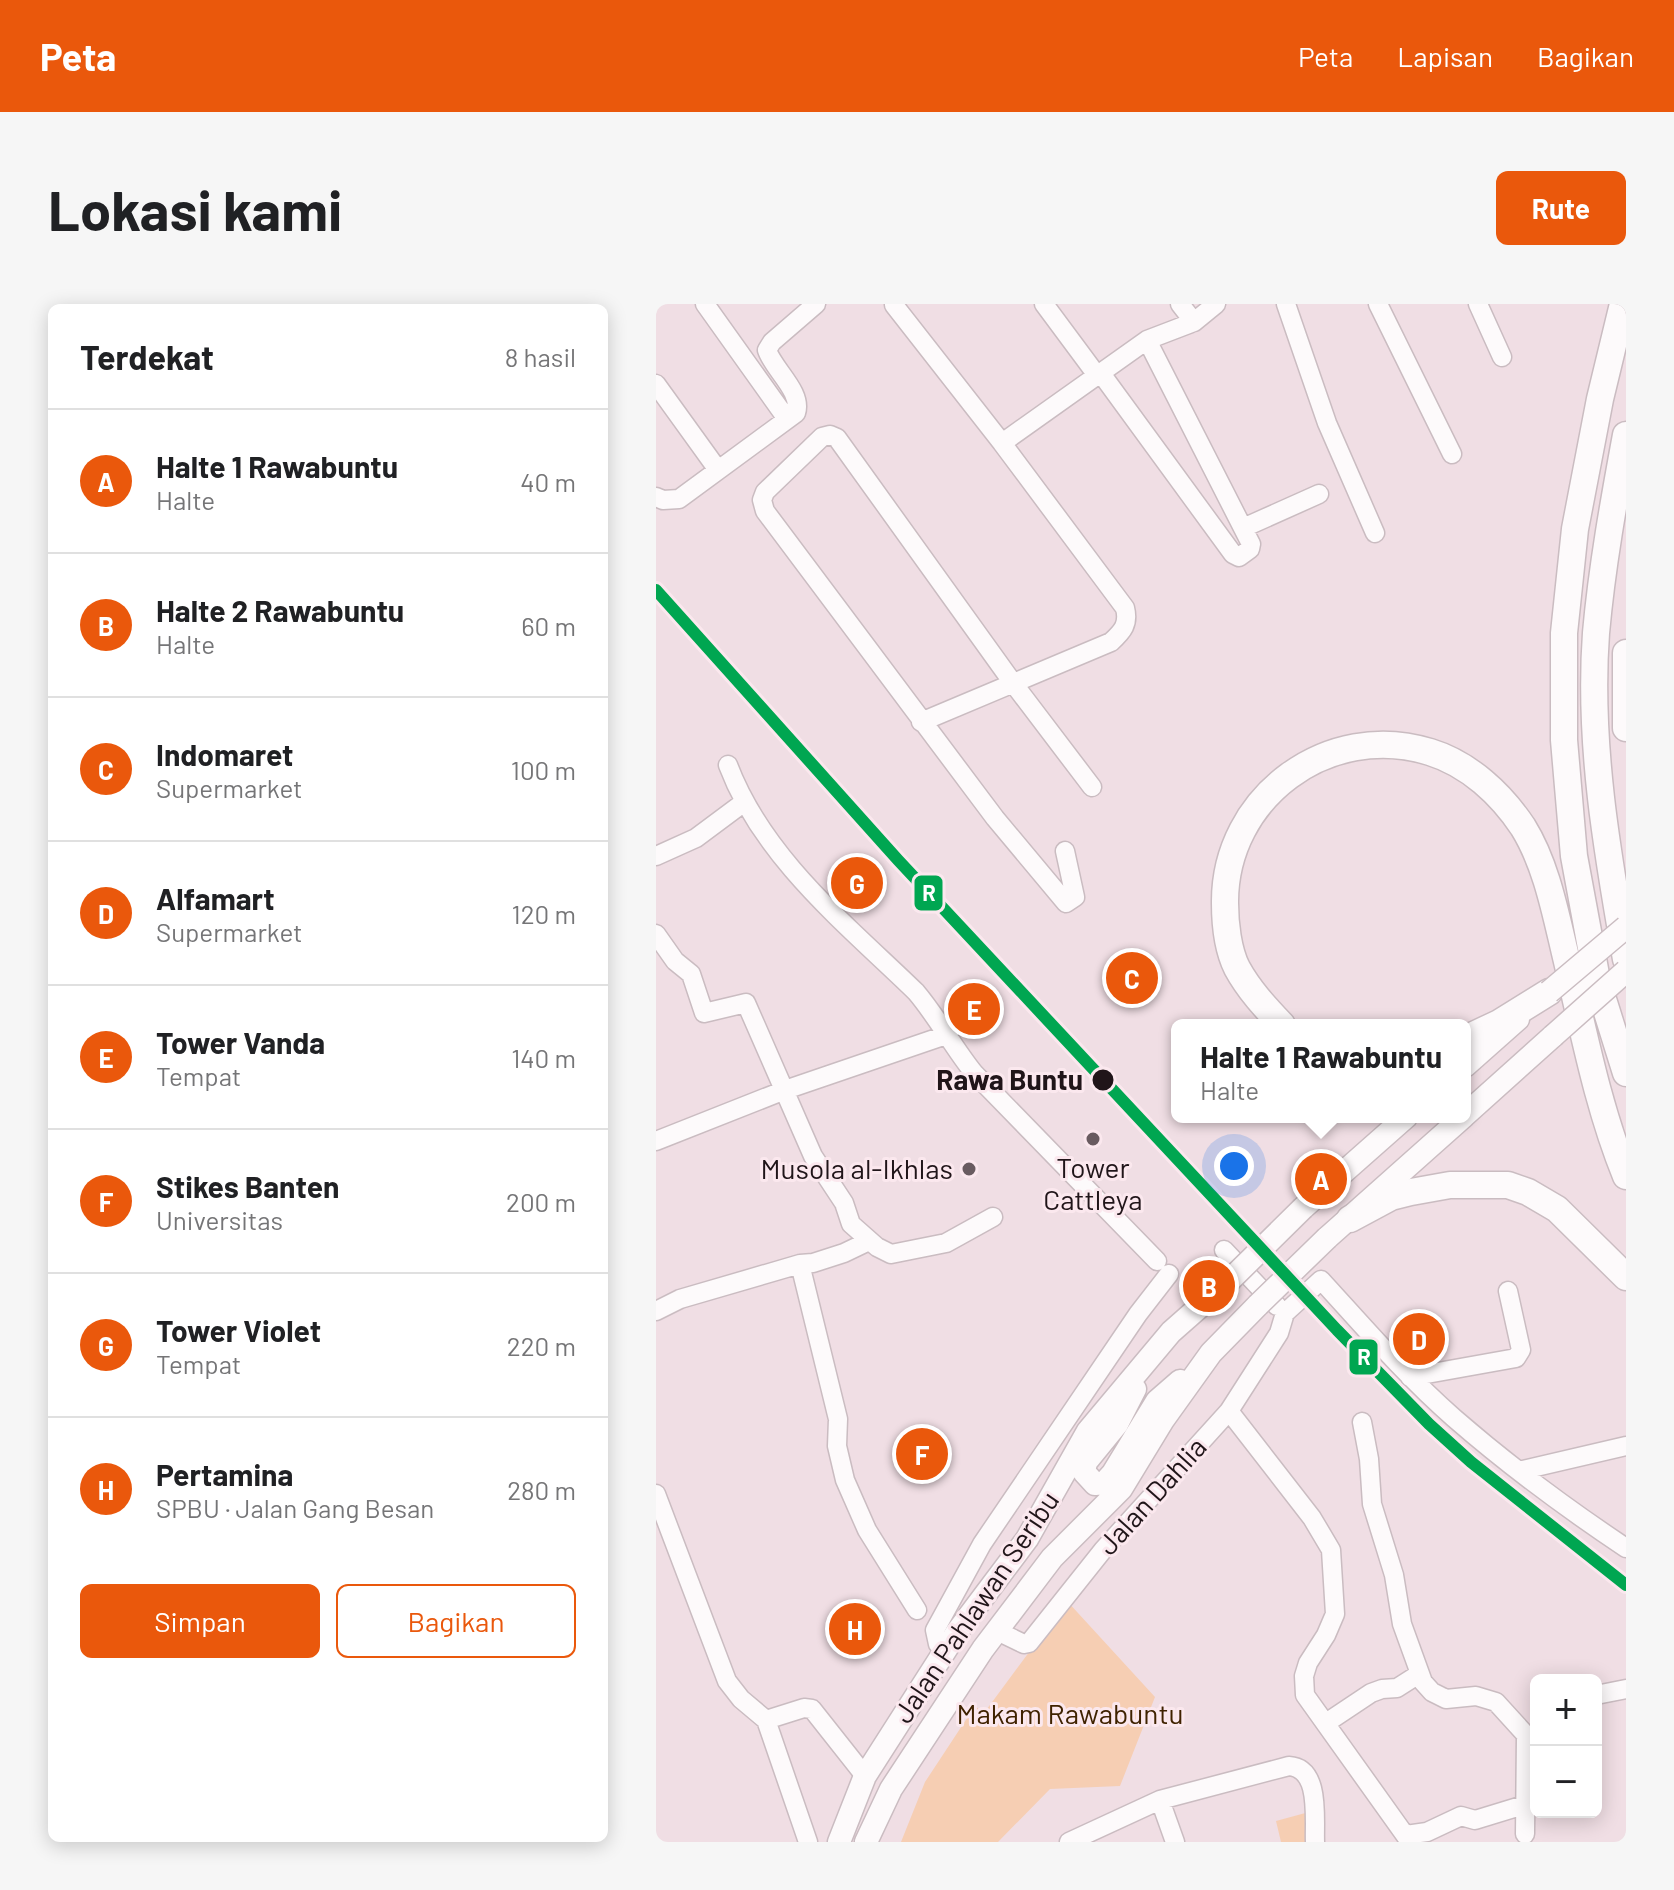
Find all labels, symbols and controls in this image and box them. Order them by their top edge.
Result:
text: Peta [40,33,116,79]
text: Peta [1298,39,1353,73]
text: Lapisan [1397,39,1493,73]
text: Bagikan [1537,39,1634,73]
button: Rute [1496,171,1626,245]
text: Lokasi kami [48,175,342,242]
text: Terdekat [80,336,214,377]
text: 8 hasil [505,341,576,372]
text: Halte 1 Rawabuntu [156,448,398,484]
text: A [97,466,115,497]
text: 40 m [520,466,576,497]
text: Halte [156,484,215,515]
text: Halte 2 Rawabuntu [156,592,404,628]
text: B [98,610,114,641]
text: 60 m [521,610,576,641]
text: Halte [156,628,215,659]
text: Indomaret [156,736,293,772]
text: C [98,754,114,785]
text: 100 m [511,754,576,785]
text: Supermarket [156,772,303,803]
pin: G [831,853,883,913]
line badge: R [913,874,944,912]
text: R [922,879,936,905]
text: Alfamart [156,880,275,916]
text: D [98,898,114,929]
text: 120 m [512,898,576,929]
text: Supermarket [156,916,303,947]
pin: C [1106,948,1158,1008]
pin: E [948,979,1000,1039]
popup [1171,1019,1471,1123]
text: Tower Vanda [156,1024,325,1060]
text: Halte 1 Rawabuntu [1200,1038,1442,1074]
text: E [98,1042,114,1073]
text: 140 m [511,1042,576,1073]
text: Tempat [156,1060,241,1091]
place label: Rawa Buntu [936,1062,1083,1096]
marker: Rawa Buntu [1090,1067,1116,1093]
text: Halte [1200,1074,1259,1105]
marker: Tower Cattleya [1084,1130,1102,1148]
your location [1214,1146,1254,1186]
pin: A [1295,1149,1347,1209]
place label: Tower Cattleya [1043,1150,1143,1216]
place label: Musola al-Ikhlas [761,1151,953,1185]
marker: Musola al-Ikhlas [960,1160,978,1178]
text: Stikes Banten [156,1168,339,1204]
text: F [99,1186,113,1217]
text: 200 m [506,1186,576,1217]
text: Universitas [156,1204,283,1235]
pin: B [1183,1256,1235,1316]
pin: D [1393,1309,1445,1369]
text: Tower Violet [156,1312,321,1348]
text: G [98,1330,114,1361]
text: 220 m [507,1330,576,1361]
line badge: R [1348,1338,1379,1376]
text: R [1357,1343,1371,1369]
text: Tempat [156,1348,241,1379]
pin: F [896,1424,948,1484]
street label: Jalan Dahlia [1090,1430,1213,1561]
text: Pertamina [156,1456,293,1492]
text: H [98,1474,114,1505]
text: 280 m [507,1474,576,1505]
street label: Jalan Pahlawan Seribu [885,1484,1065,1729]
text: SPBU · Jalan Gang Besan [156,1492,434,1523]
button: Simpan [80,1584,320,1658]
button: Bagikan [336,1584,576,1658]
pin: H [829,1599,881,1659]
map controls [1530,1674,1602,1818]
button: + [1530,1674,1602,1746]
park label: Makam Rawabuntu [956,1696,1184,1730]
button: − [1530,1746,1602,1818]

